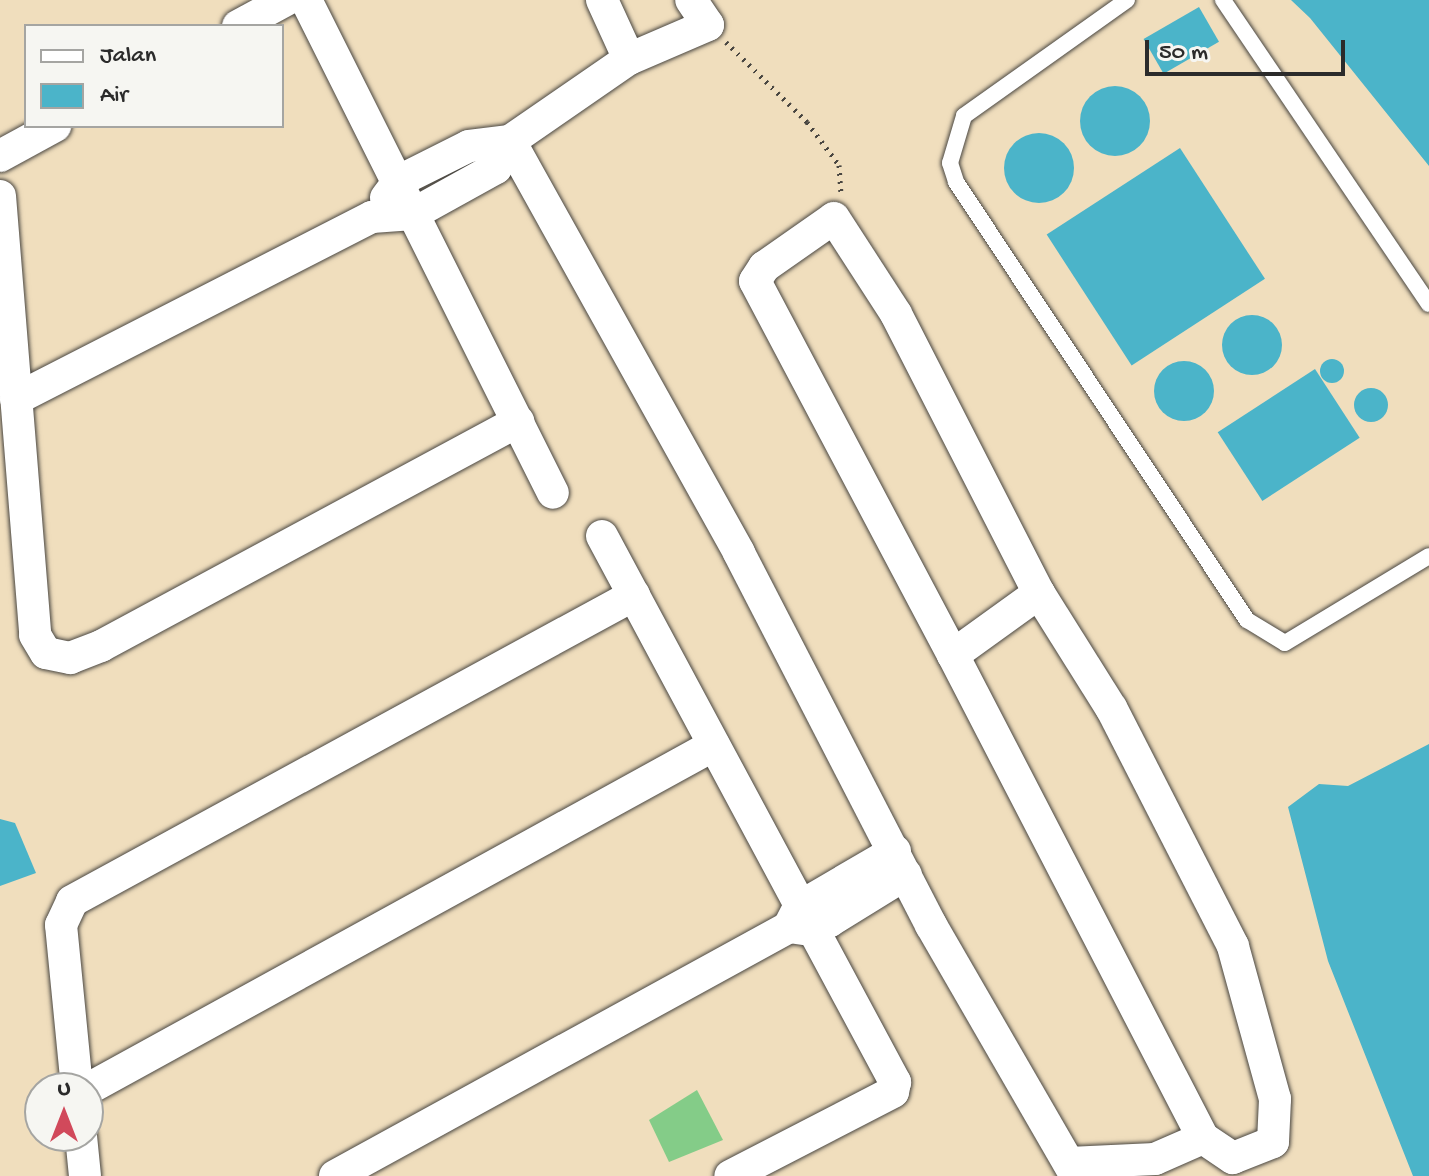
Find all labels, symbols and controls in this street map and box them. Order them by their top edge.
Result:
legend [24,24,284,128]
scale bar [1149,24,1349,74]
text: 50 m [1159,39,1208,68]
text: Jalan [100,42,156,71]
text: Air [100,82,128,111]
north arrow [24,1072,104,1152]
text: U [58,1077,70,1103]

